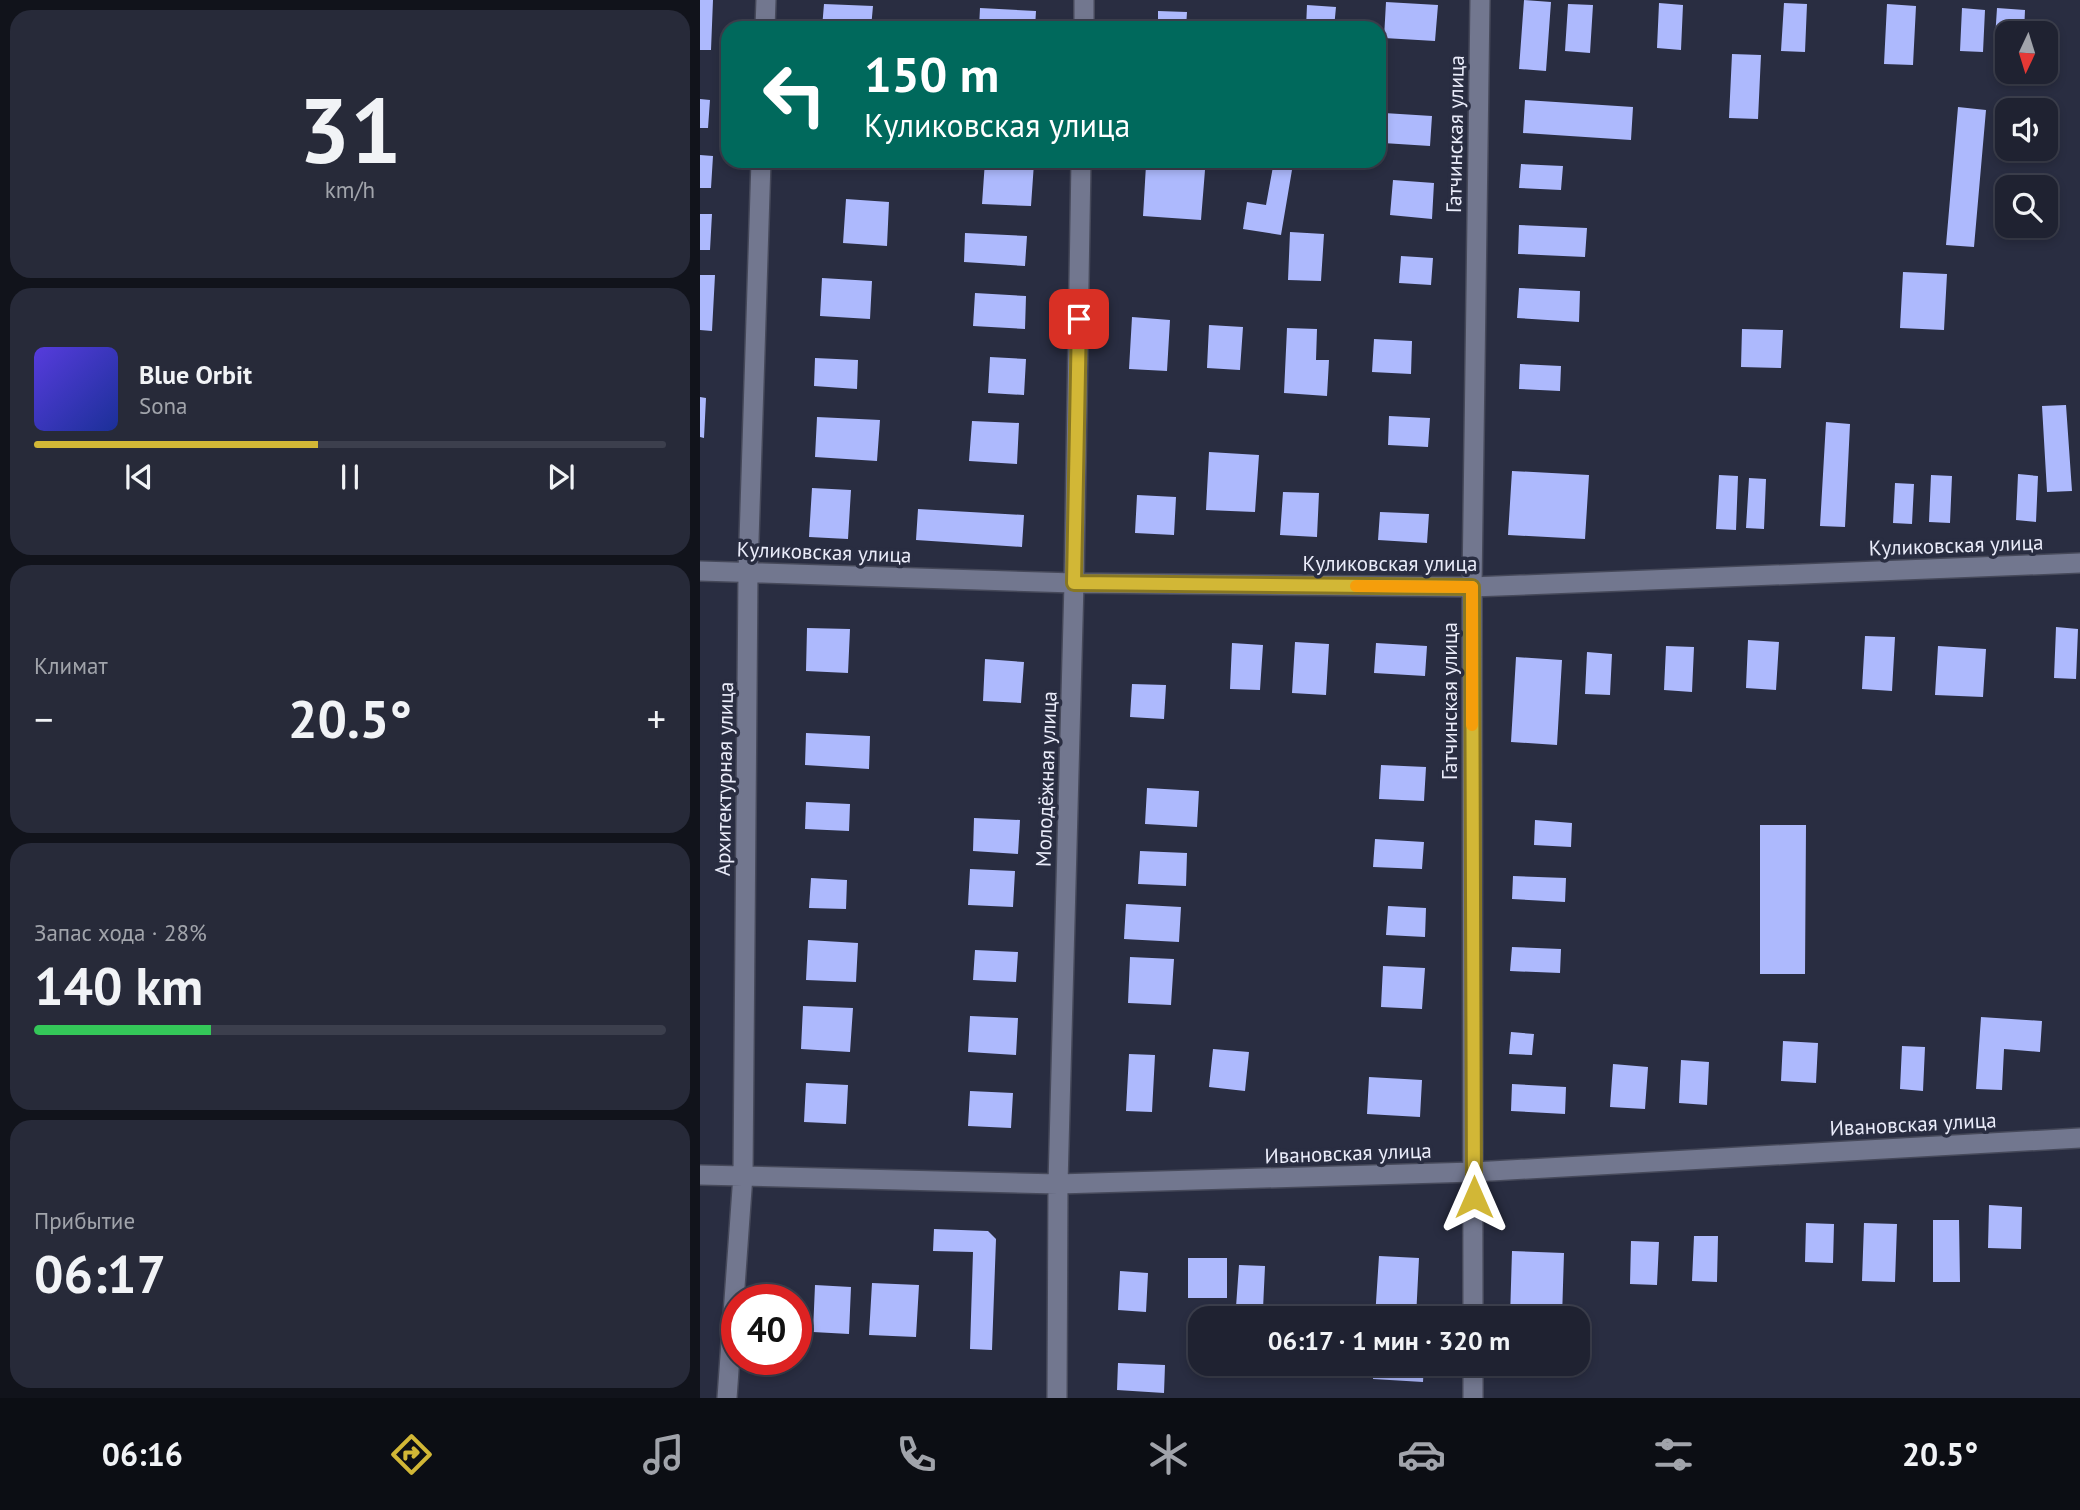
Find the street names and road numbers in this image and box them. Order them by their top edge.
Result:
street label: Гатчинская улица [1440,55,1470,213]
street label: Куликовская улица [1868,528,2044,562]
street label: Куликовская улица [736,535,912,569]
street label: Куликовская улица [1303,550,1477,577]
street label: Гатчинская улица [1436,622,1463,780]
street label: Архитектурная улица [709,682,739,876]
street label: Молодёжная улица [1029,691,1063,867]
street label: Ивановская улица [1829,1106,1997,1142]
street label: Ивановская улица [1264,1137,1432,1169]

